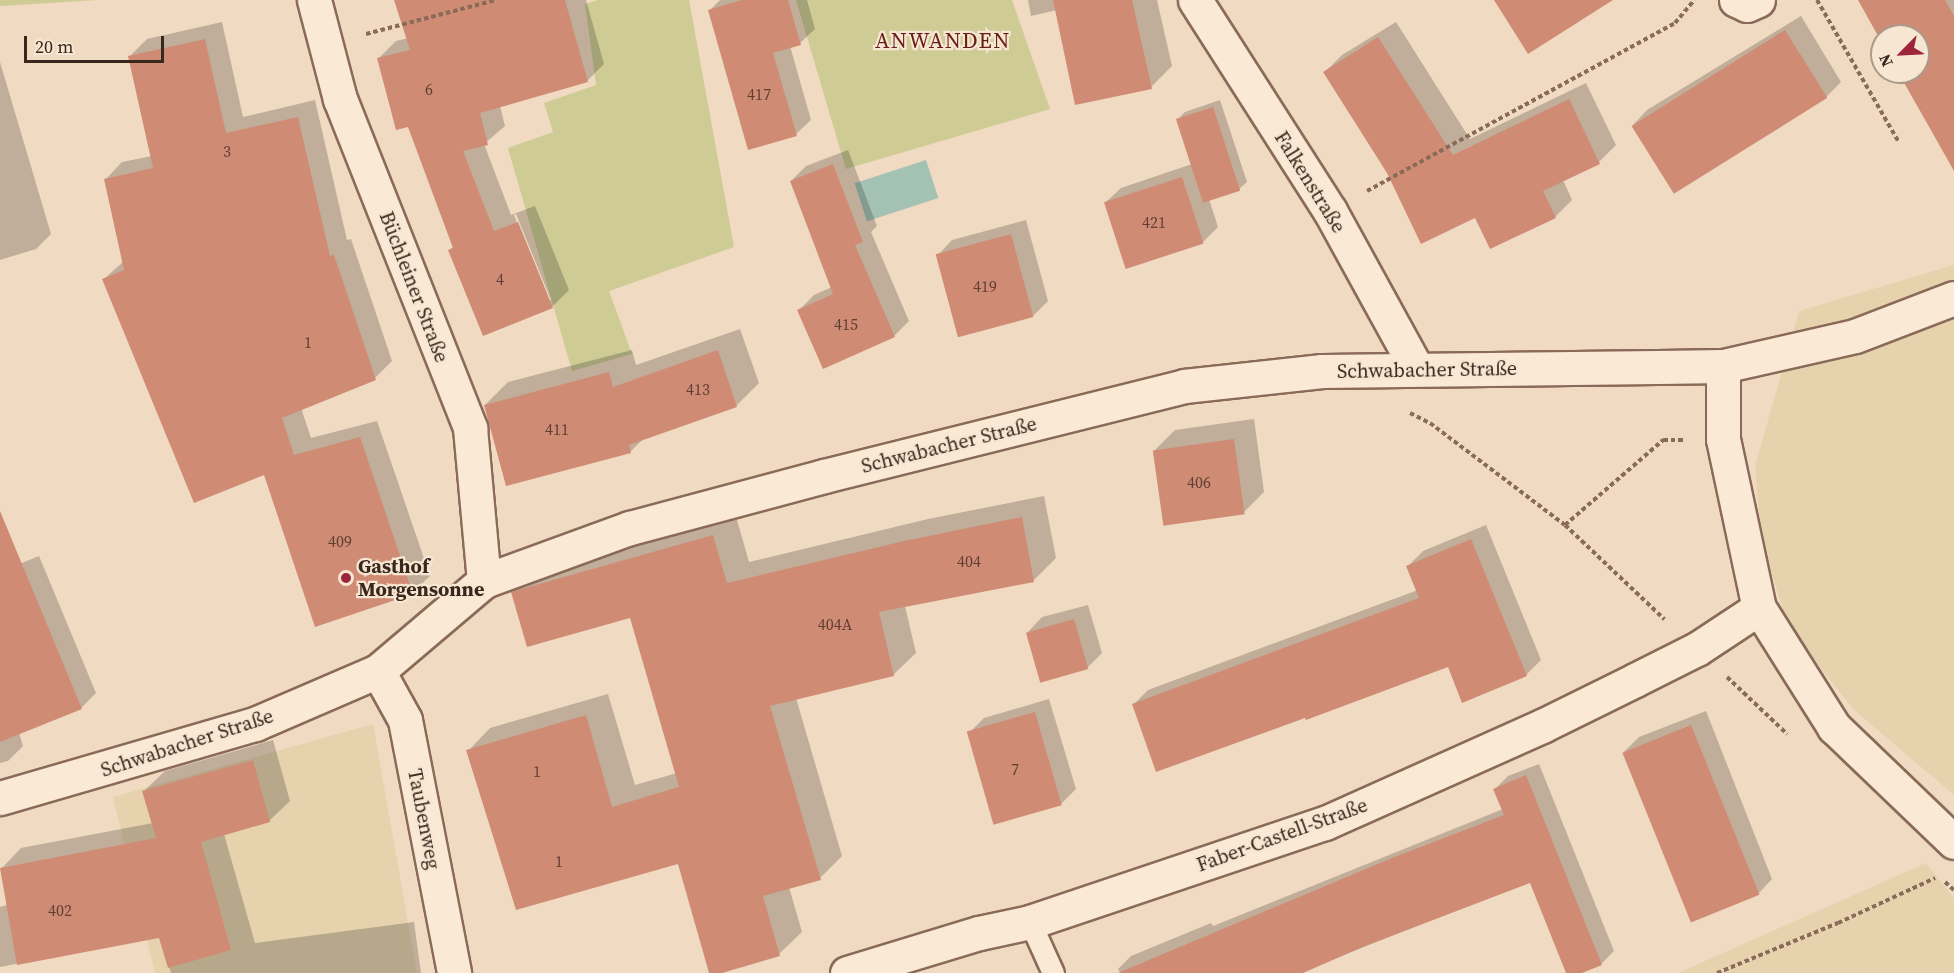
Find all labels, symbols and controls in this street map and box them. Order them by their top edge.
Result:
scale bar [27,24,166,62]
north arrow [1870,24,1930,84]
district label: ANWANDEN [875,28,1011,54]
text: 20 m [35,34,73,59]
text: N [1873,51,1898,70]
house number: 6 [425,79,433,99]
house number: 417 [747,84,771,104]
street label: Falkenstraße [1269,127,1351,237]
house number: 3 [223,141,231,161]
street label: Büchleiner Straße [374,208,454,366]
house number: 421 [1142,212,1166,232]
house number: 4 [496,269,504,289]
house number: 419 [973,276,997,296]
house number: 415 [834,314,858,334]
house number: 1 [304,332,312,352]
street label: Schwabacher Straße [1337,356,1517,384]
house number: 413 [686,379,710,399]
street label: Schwabacher Straße [859,412,1039,478]
house number: 411 [545,419,569,439]
house number: 406 [1187,472,1211,492]
house number: 409 [328,531,352,551]
house number: 404 [957,551,981,571]
place label: Gasthof Morgensonne [358,554,484,601]
marker: Gasthof Morgensonne [339,571,353,585]
house number: 404A [818,614,852,634]
street label: Schwabacher Straße [98,704,276,782]
house number: 7 [1011,759,1019,779]
house number: 1 [533,761,541,781]
street label: Taubenweg [403,767,445,871]
street label: Faber-Castell-Straße [1193,793,1371,877]
house number: 1 [555,851,563,871]
house number: 402 [48,900,72,920]

